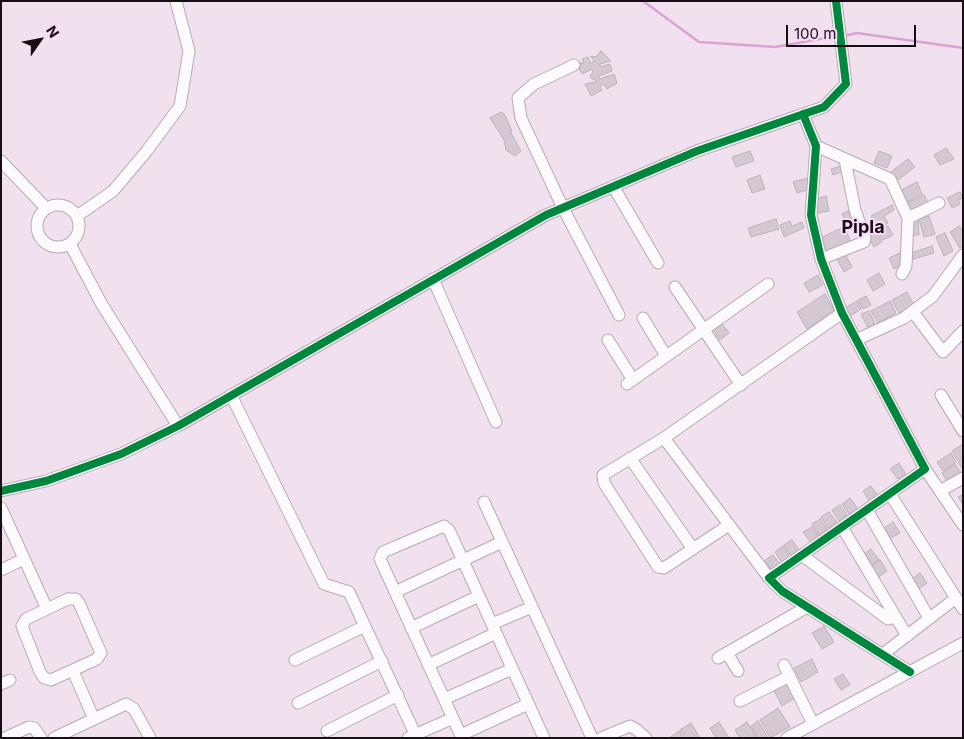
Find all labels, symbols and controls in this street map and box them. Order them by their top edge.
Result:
north arrow [15,15,65,65]
scale bar [789,15,919,47]
text: N [43,22,63,41]
text: 100 m [794,24,836,43]
district label: Pipla [841,217,885,239]

